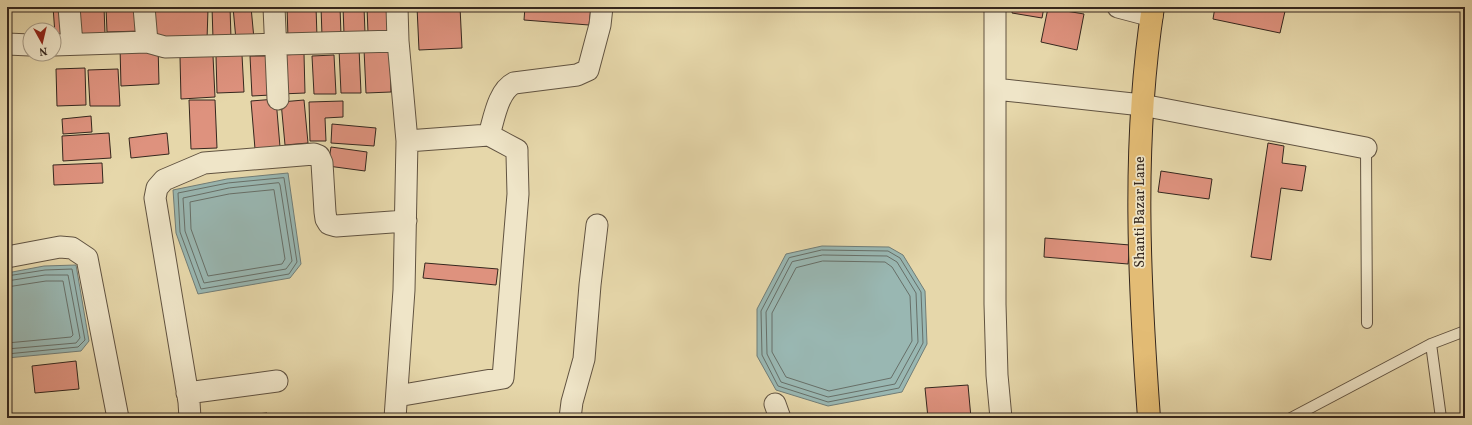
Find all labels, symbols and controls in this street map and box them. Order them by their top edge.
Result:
north arrow [22,22,62,62]
text: N [38,42,48,58]
street label: Shanti Bazar Lane [1131,156,1150,268]

